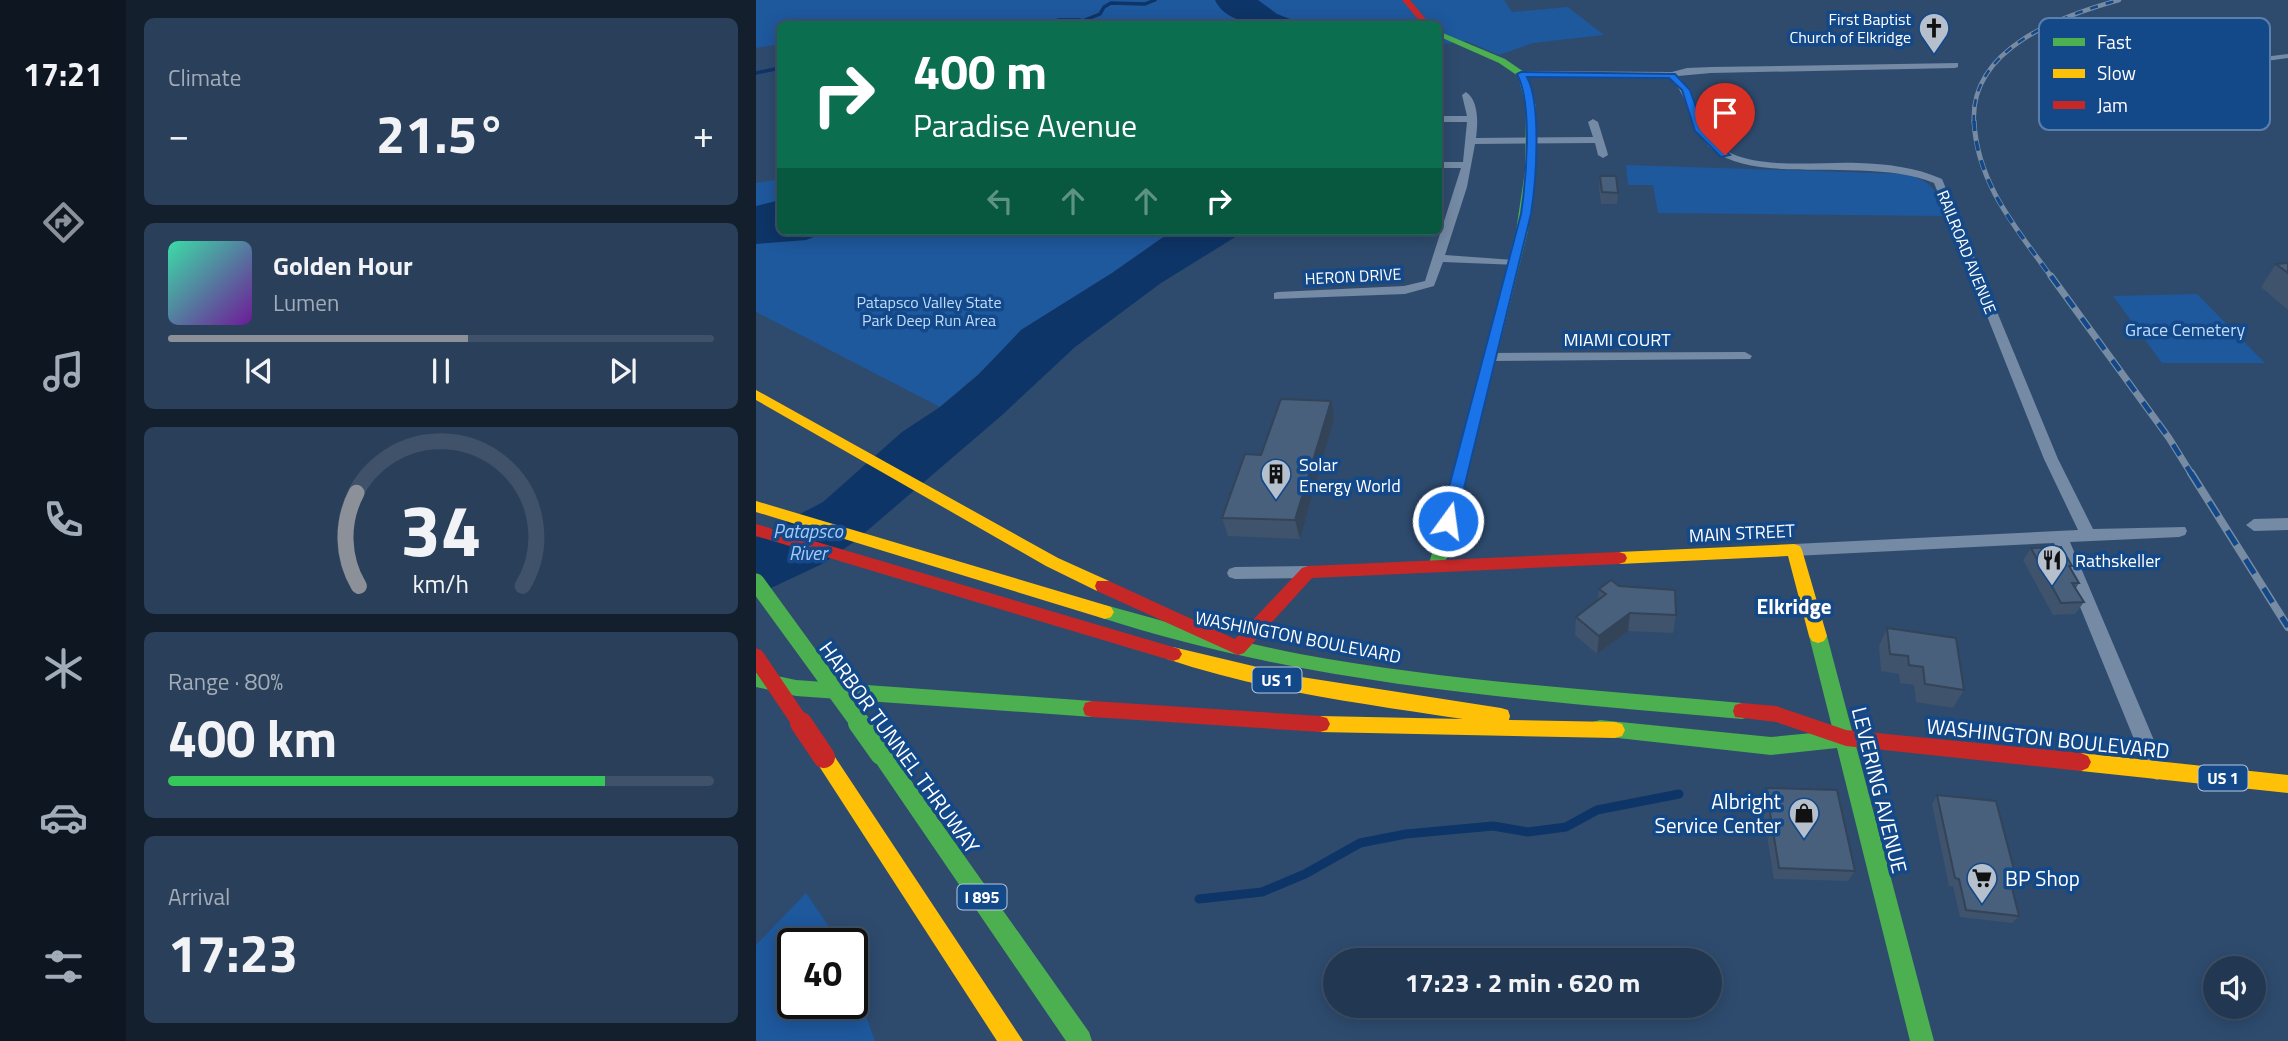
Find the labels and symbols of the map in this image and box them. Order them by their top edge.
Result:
place label: First Baptist Church of Elkridge [1789,7,1911,49]
church icon: First Baptist Church of Elkridge [1917,11,1951,55]
legend [2039,18,2270,130]
text: Fast [2097,27,2132,56]
text: Slow [2097,58,2136,87]
pin [1695,83,1755,155]
text: Jam [2097,90,2128,119]
street label: RAILROAD AVENUE [1931,186,2003,318]
street label: HERON DRIVE [1304,261,1402,291]
park label: Patapsco Valley State Park Deep Run Area [856,290,1002,332]
park label: Grace Cemetery [2125,316,2245,343]
street label: MIAMI COURT [1563,326,1671,353]
place label: Solar Energy World [1299,451,1401,499]
building icon: Solar Energy World [1259,457,1293,501]
position arrow [1411,484,1485,558]
water label: Patapsco River [773,516,844,567]
street label: MAIN STREET [1688,517,1796,549]
restaurant icon: Rathskeller [2035,543,2069,587]
place label: Rathskeller [2075,547,2161,574]
district label: Elkridge [1757,590,1831,622]
street label: WASHINGTON BOULEVARD [1193,604,1403,670]
street label: HARBOR TUNNEL THRUWAY [812,634,989,860]
road number: US 1 [1252,667,1302,692]
street label: LEVERING AVENUE [1844,703,1916,877]
street label: WASHINGTON BOULEVARD [1925,709,2171,767]
road number: US 1 [2198,765,2248,790]
place label: Albright Service Center [1655,785,1782,841]
shop icon: Albright Service Center [1787,796,1821,840]
supermarket icon: BP Shop [1965,861,1999,905]
place label: BP Shop [2005,862,2080,894]
road number: I 895 [958,884,1006,909]
speed limit sign: 40 [777,928,868,1019]

